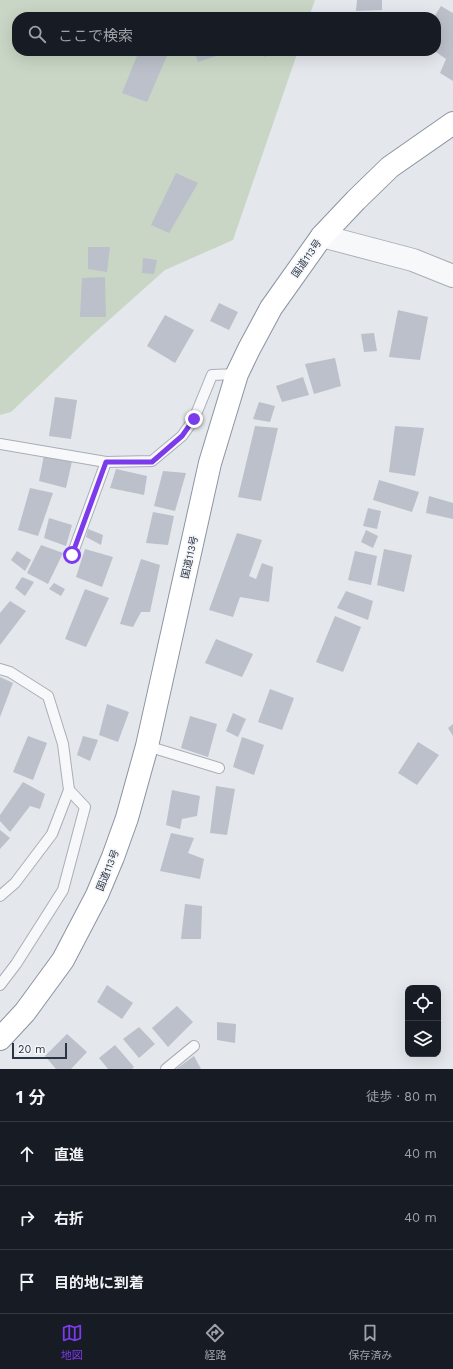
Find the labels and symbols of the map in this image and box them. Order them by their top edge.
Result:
street label: 国道113号 [289,237,323,279]
route end [185,410,203,428]
street label: 国道113号 [179,535,200,580]
route start [63,546,81,564]
street label: 国道113号 [94,848,121,892]
scale bar [12,1041,67,1060]

